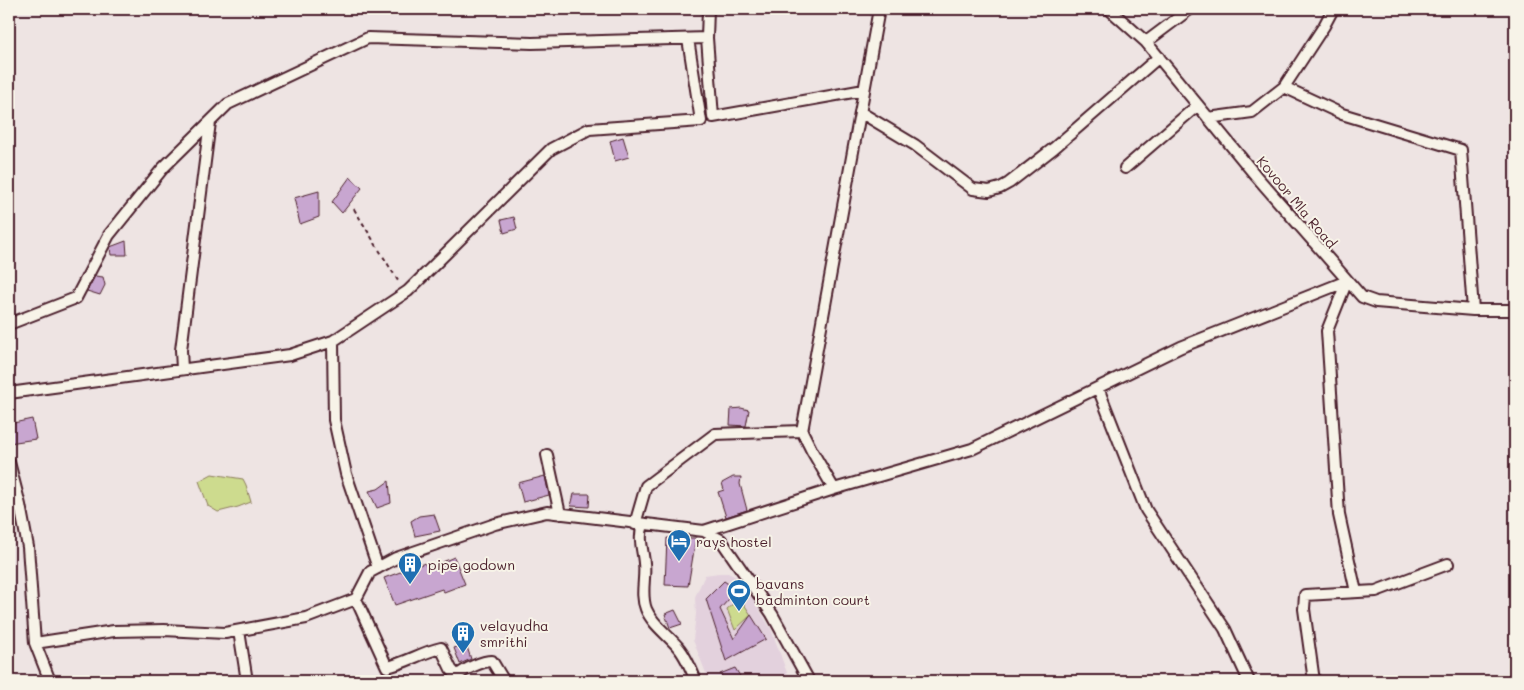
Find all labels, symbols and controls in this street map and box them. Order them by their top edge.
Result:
street label: Kovoor Mla Road [1253,152,1341,252]
hotel icon: rays hostel [666,528,692,562]
place label: rays hostel [696,532,772,551]
building icon: pipe godown [397,551,423,585]
place label: pipe godown [428,555,515,574]
place label: bavans badminton court [756,574,870,609]
sports icon: bavans badminton court [726,578,752,612]
place label: velayudha smrithi [480,616,549,651]
building icon: velayudha smrithi [450,620,476,654]

